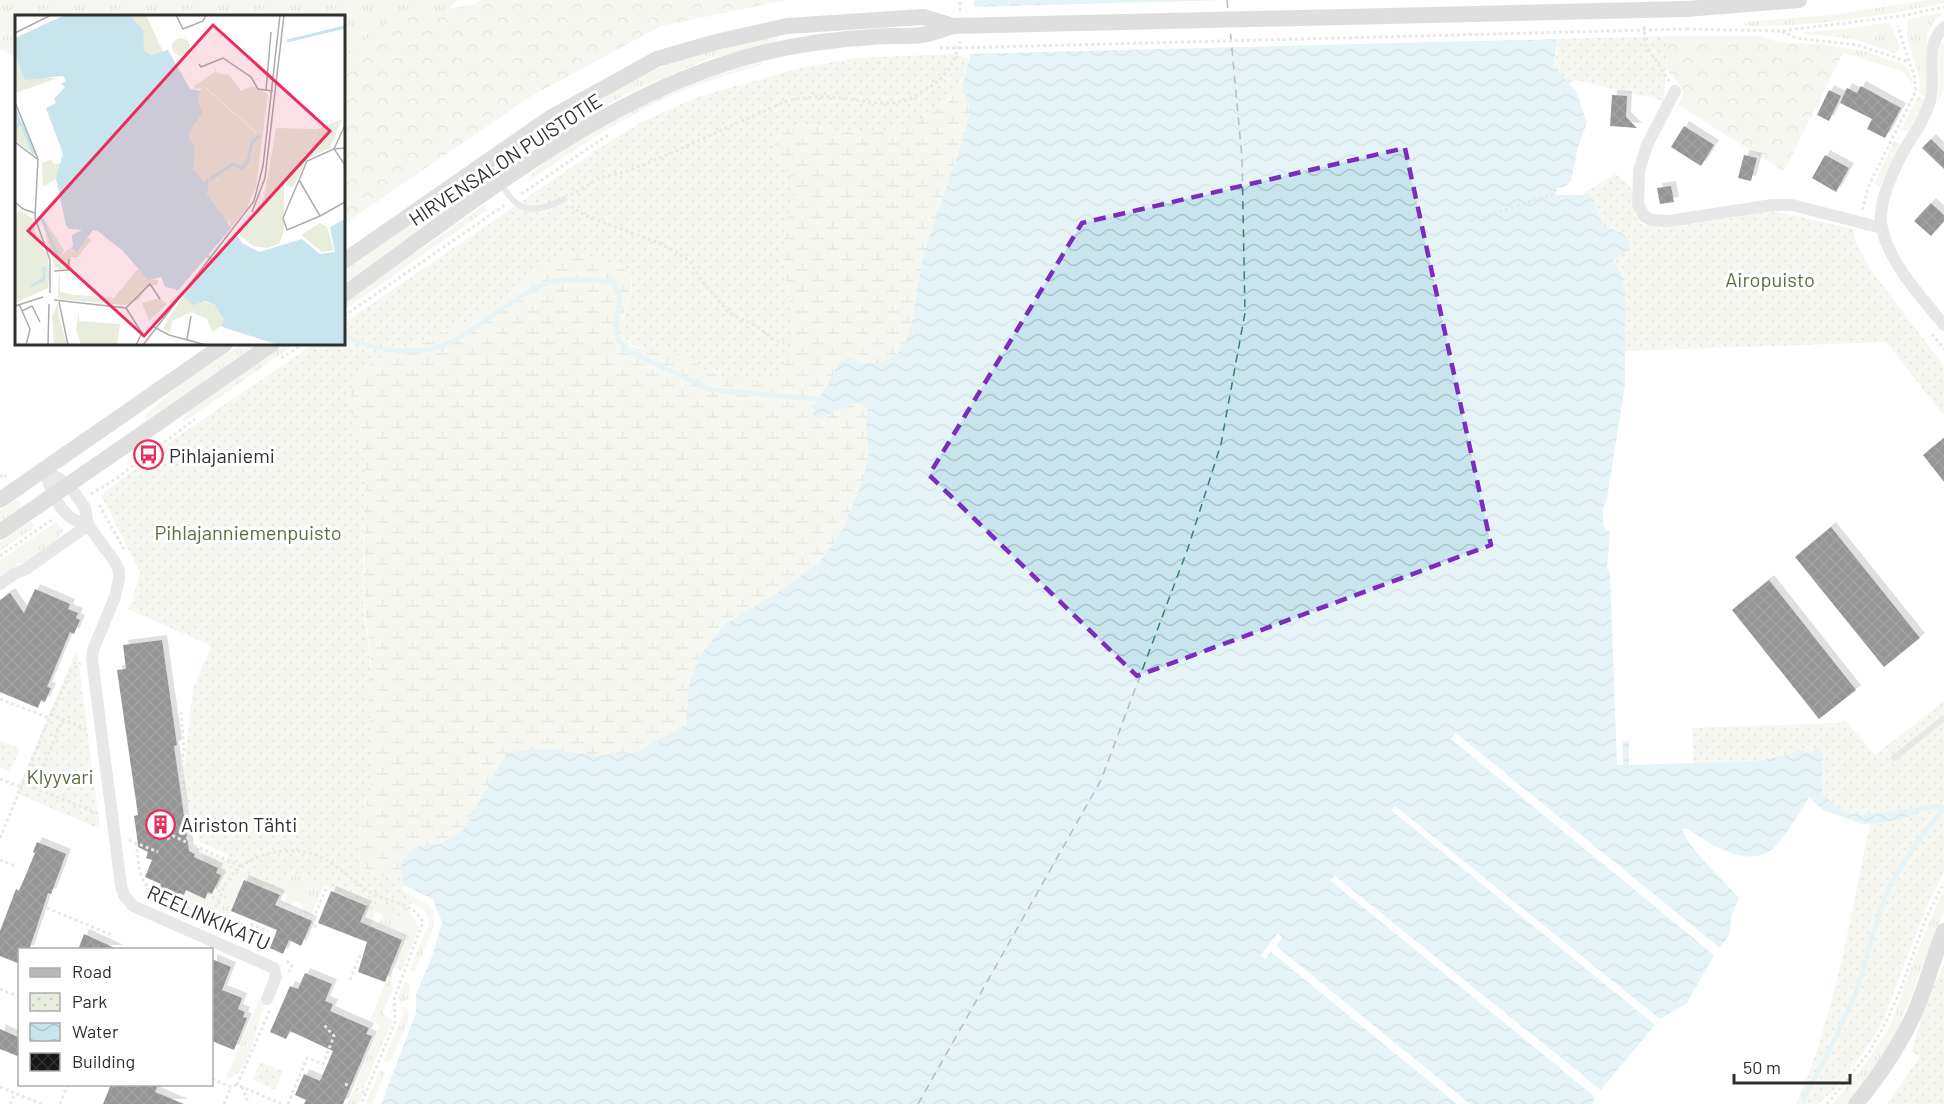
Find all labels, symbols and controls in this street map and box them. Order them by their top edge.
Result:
inset map [15,15,345,345]
street label: HIRVENSALON PUISTOTIE [404,88,606,230]
park label: Airopuisto [1725,267,1815,291]
bus stop icon: Pihlajaniemi [132,439,164,471]
place label: Pihlajaniemi [169,443,275,467]
park label: Pihlajanniemenpuisto [154,520,342,544]
park label: Klyyvari [26,764,94,788]
building icon: Airiston Tähti [144,808,176,840]
place label: Airiston Tähti [181,812,297,836]
street label: REELINKIKATU [144,879,274,955]
legend [18,948,213,1086]
text: Road [72,960,112,982]
text: Park [72,990,107,1012]
text: Water [72,1020,119,1042]
scale bar [1734,1047,1850,1085]
text: Building [72,1050,135,1072]
text: 50 m [1743,1056,1781,1078]

